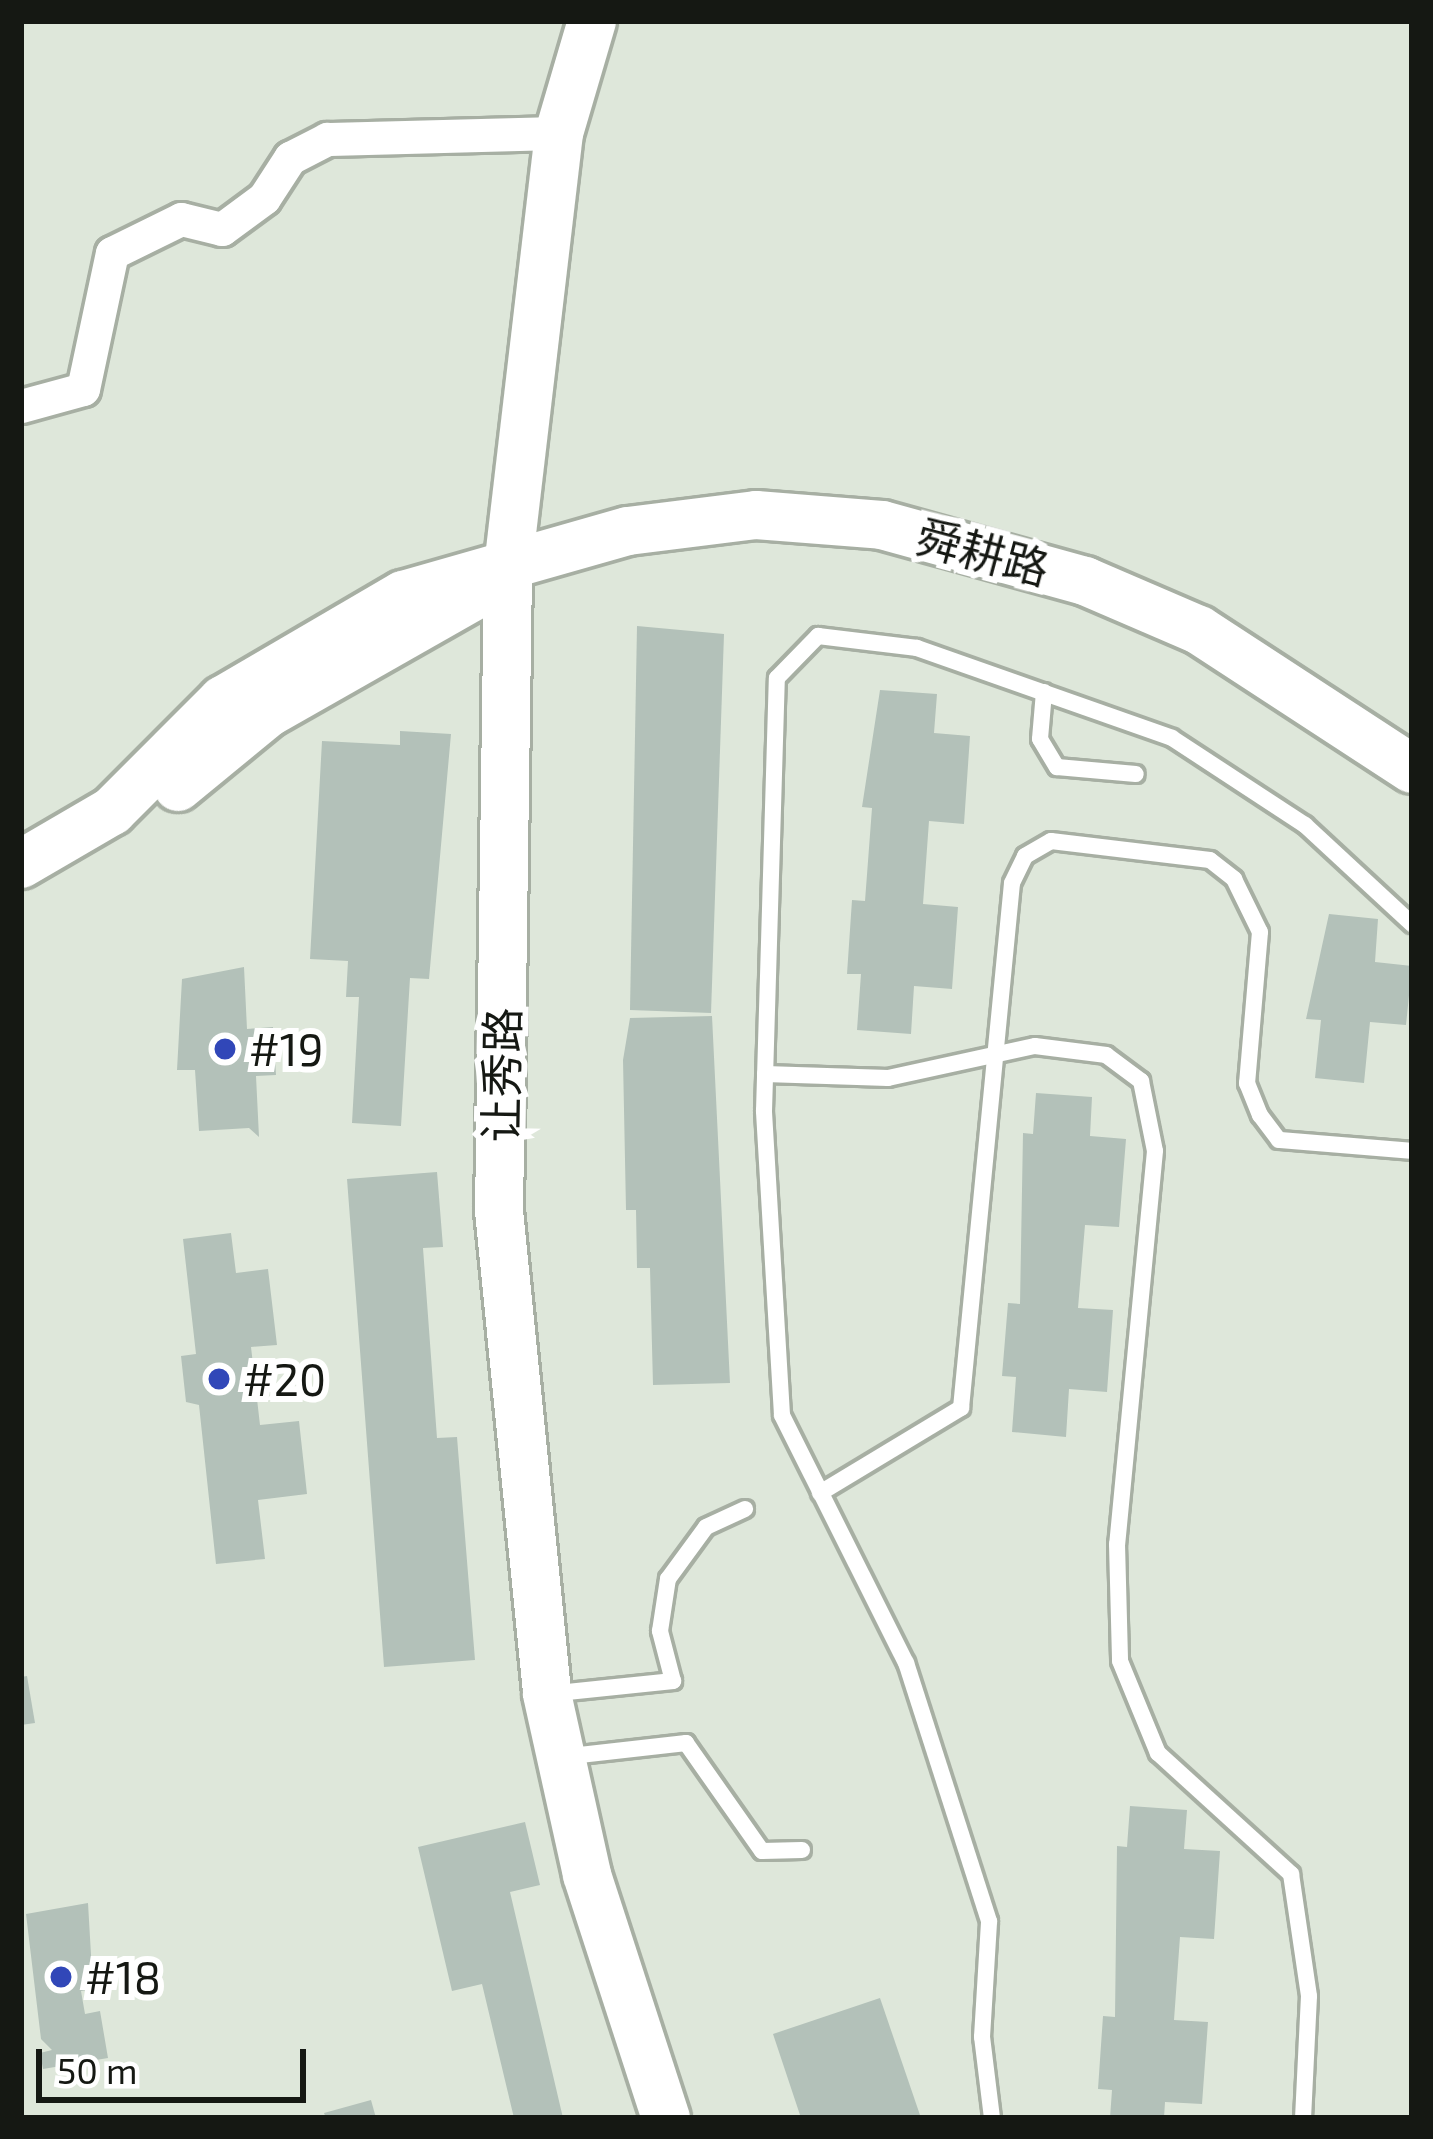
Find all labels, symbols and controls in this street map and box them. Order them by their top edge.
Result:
street label: 舜耕路 [911,508,1055,596]
street label: 让秀路 [473,1007,529,1143]
place label: #19 [249,1022,323,1076]
marker: #19 [212,1036,238,1062]
place label: #20 [243,1352,326,1406]
marker: #20 [206,1366,232,1392]
place label: #18 [85,1950,161,2004]
marker: #18 [48,1964,74,1990]
scale bar [42,2025,312,2099]
text: 50 m [57,2048,138,2091]

